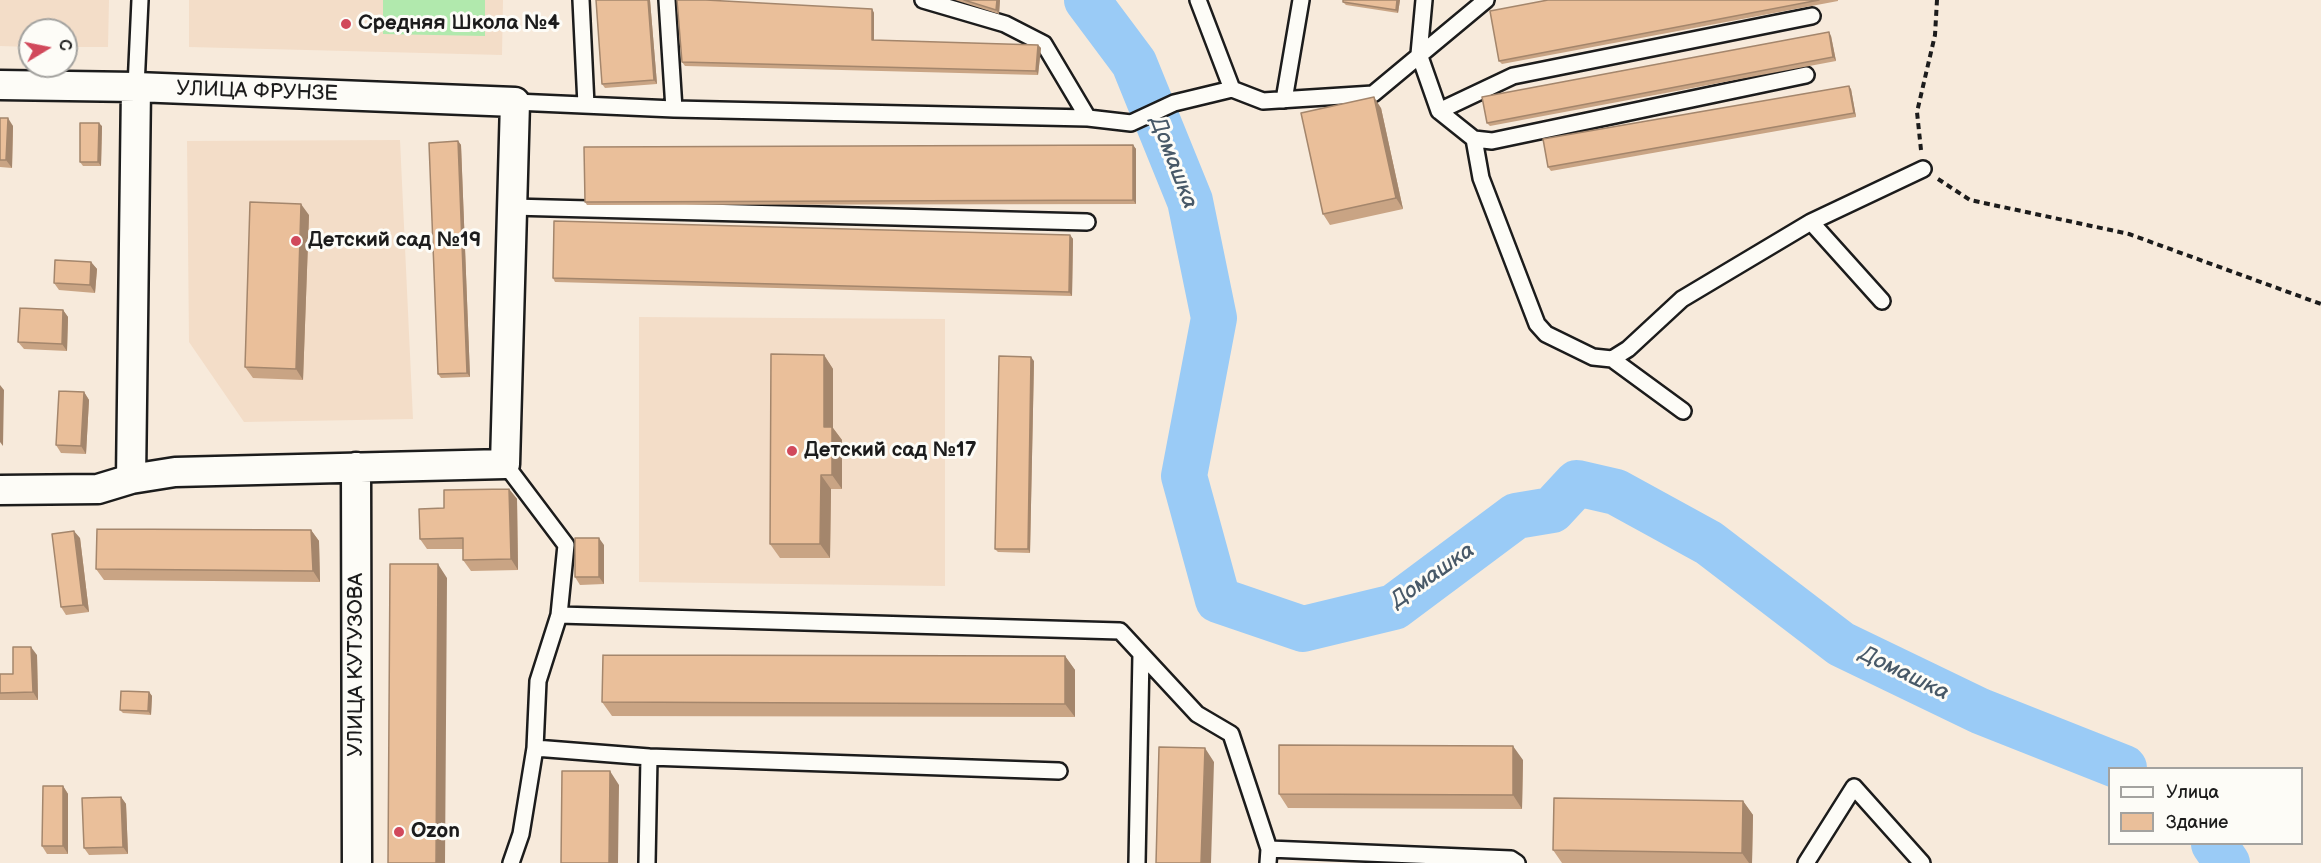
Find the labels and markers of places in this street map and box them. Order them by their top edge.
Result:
place label: Средняя Школа №4 [358,11,560,37]
marker: Средняя Школа №4 [339,17,353,31]
place label: Детский сад №19 [308,228,481,254]
marker: Детский сад №19 [289,234,303,248]
place label: Детский сад №17 [804,438,977,464]
marker: Детский сад №17 [785,444,799,458]
place label: Ozon [411,819,460,845]
marker: Ozon [392,825,406,839]

